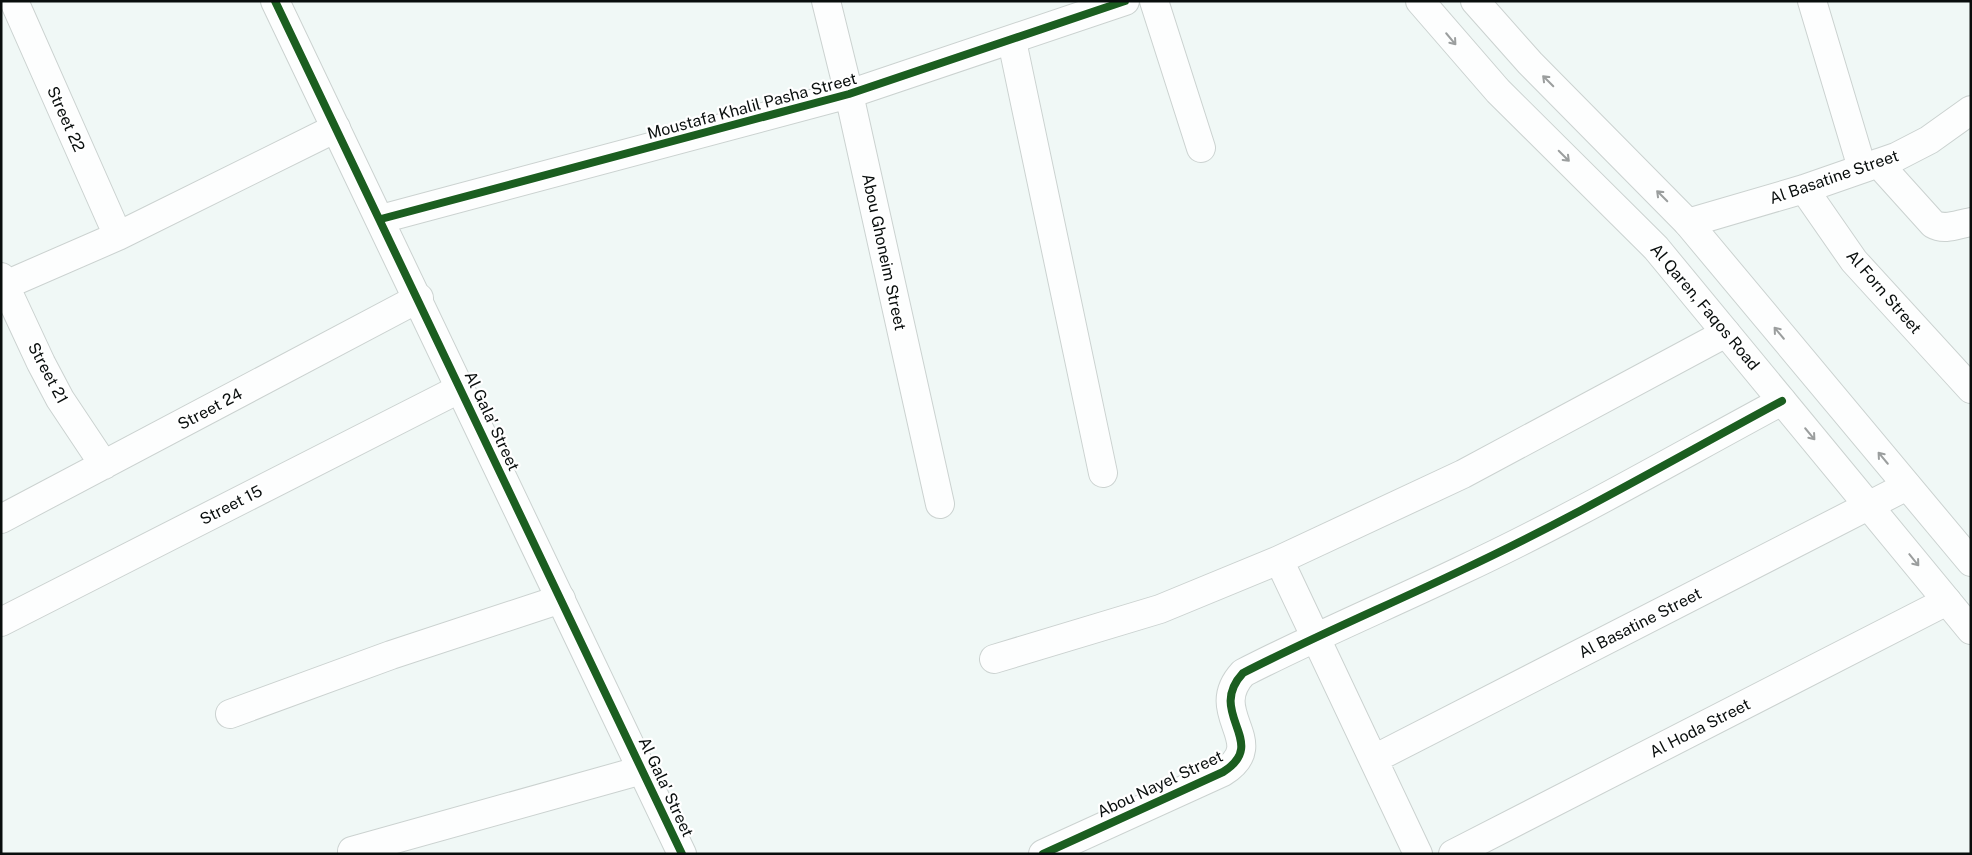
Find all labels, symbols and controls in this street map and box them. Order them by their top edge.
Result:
one-way arrow [1446,32,1457,45]
street label: Moustafa Khalil Pasha Street [645,69,859,143]
one-way arrow [1542,75,1554,87]
street label: Street 22 [43,83,89,155]
street label: Al Basatine Street [1767,146,1901,208]
one-way arrow [1557,150,1570,162]
street label: Abou Ghoneim Street [858,172,910,332]
one-way arrow [1656,190,1668,203]
street label: Al Qaren, Faqos Road [1647,240,1763,374]
street label: Al Forn Street [1843,246,1925,338]
one-way arrow [1774,327,1785,340]
street label: Street 21 [24,339,72,407]
street label: Al Gala' Street [461,368,523,474]
street label: Street 24 [175,384,245,434]
one-way arrow [1805,428,1816,441]
one-way arrow [1878,452,1889,465]
street label: Street 15 [197,481,265,529]
one-way arrow [1908,553,1919,566]
street label: Al Basatine Street [1575,584,1705,662]
street label: Al Hoda Street [1647,694,1753,762]
street label: Al Gala' Street [635,734,697,840]
street label: Abou Nayel Street [1094,747,1226,821]

